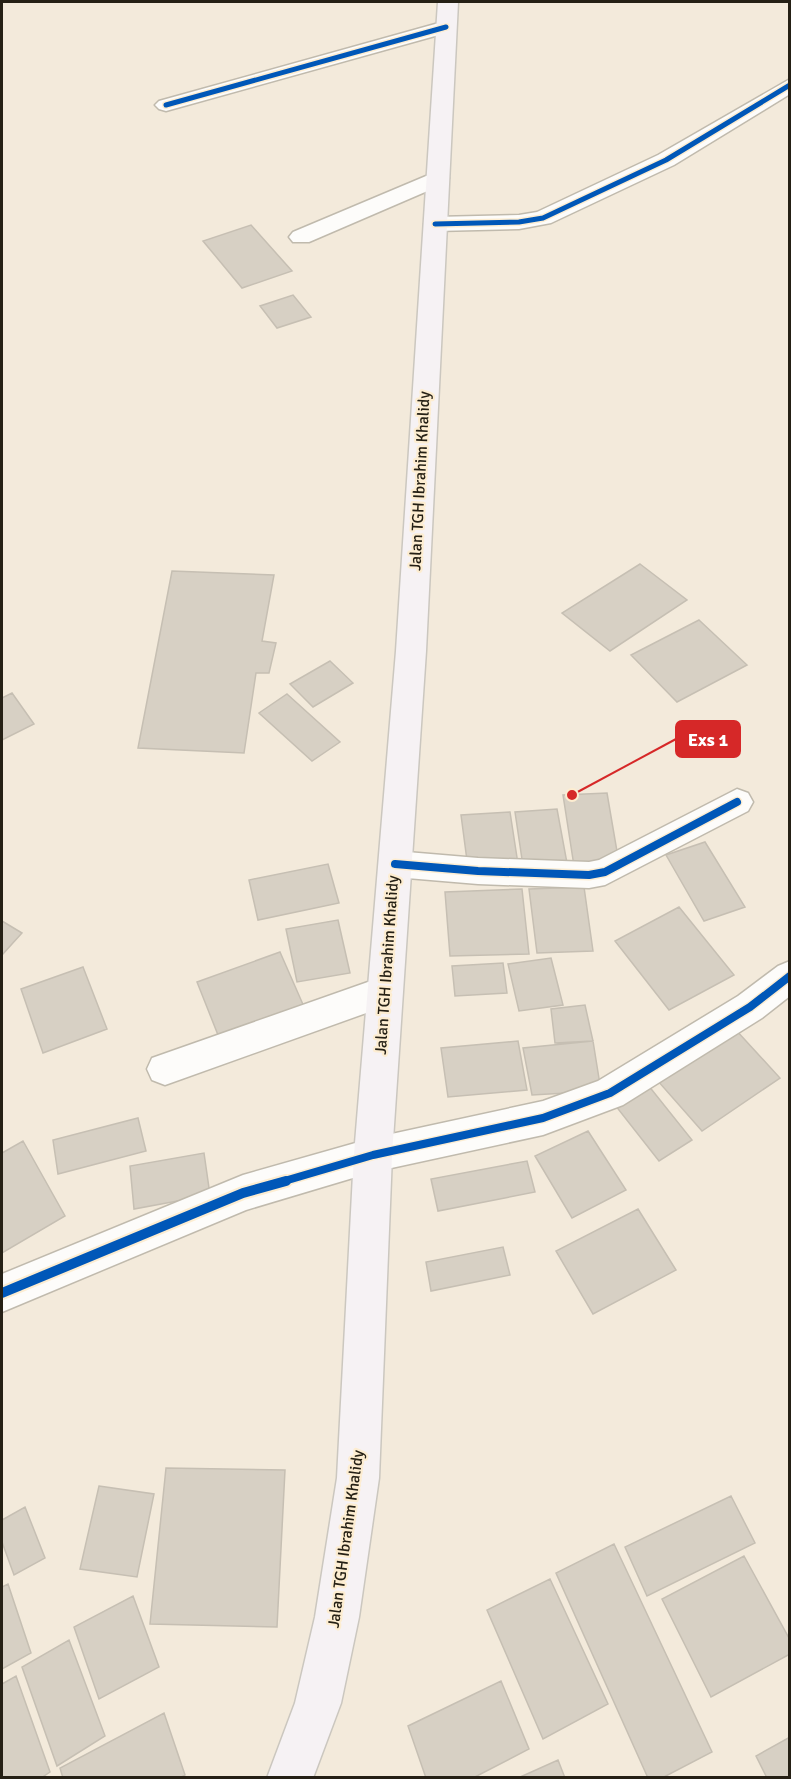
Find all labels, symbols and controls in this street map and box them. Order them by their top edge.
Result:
street label: Jalan TGH Ibrahim Khalidy [405,390,435,571]
callout: Exs 1 [676,721,740,757]
text: Exs 1 [688,729,729,751]
street label: Jalan TGH Ibrahim Khalidy [371,874,403,1055]
street label: Jalan TGH Ibrahim Khalidy [324,1448,368,1629]

